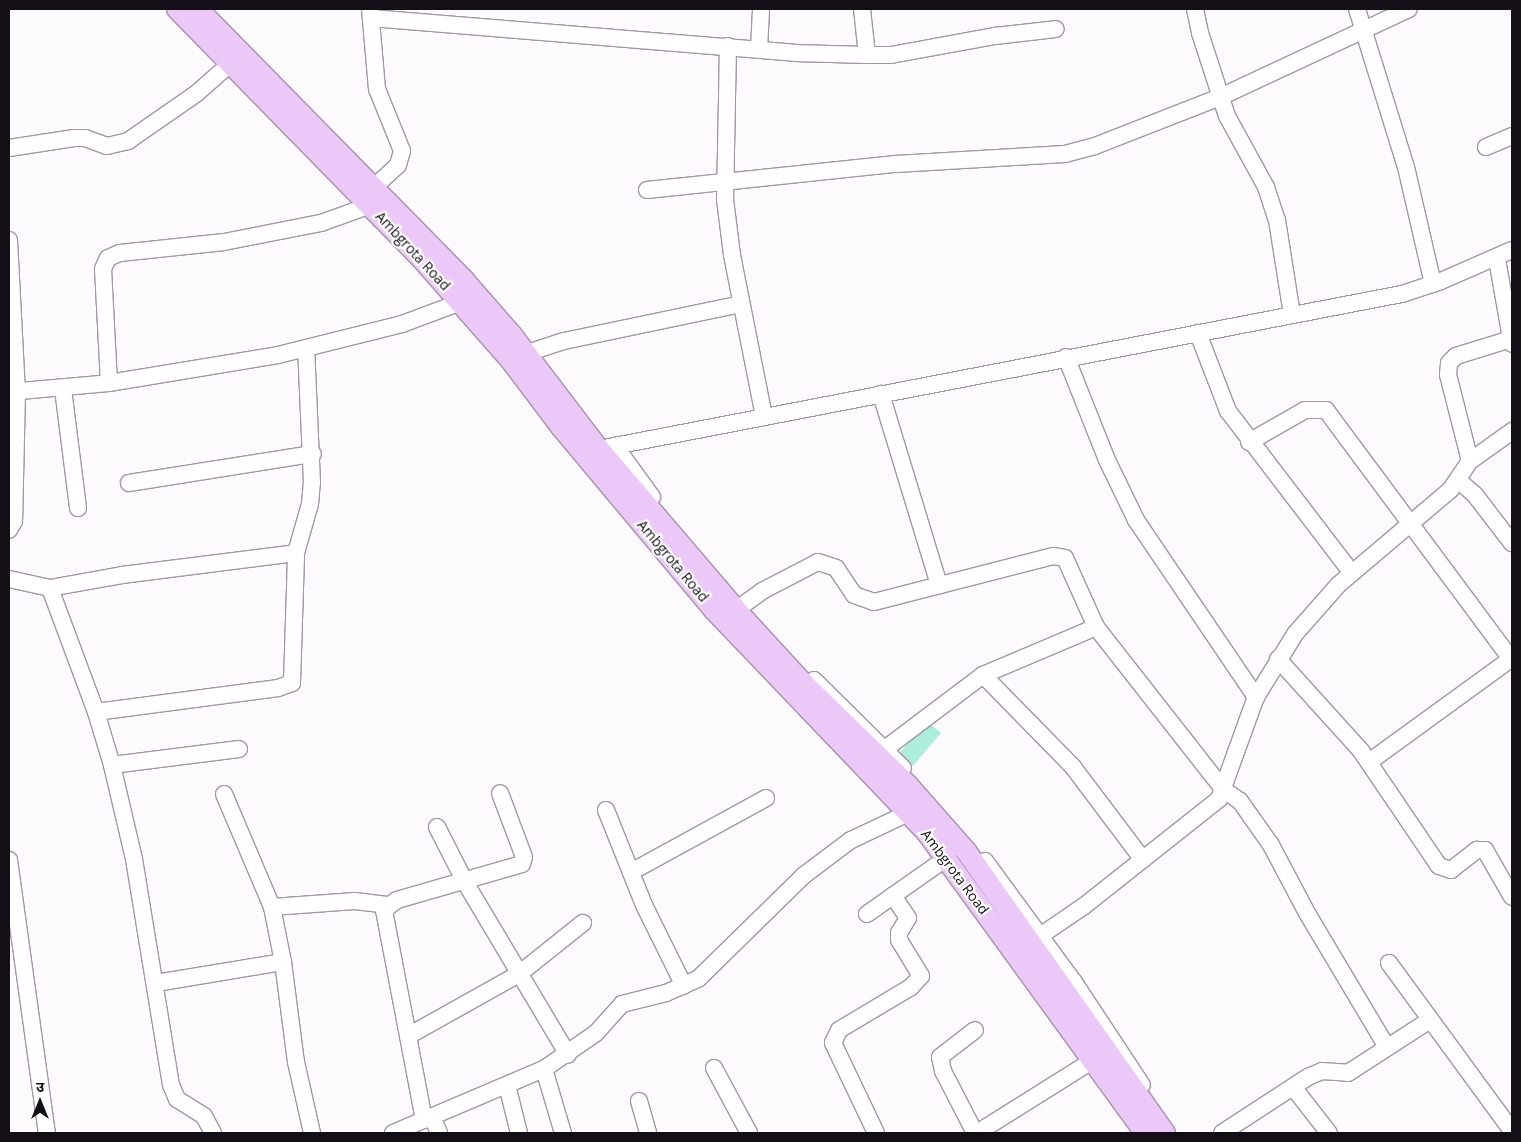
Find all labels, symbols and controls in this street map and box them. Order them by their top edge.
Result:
street label: Ambgrota Road [372,208,454,294]
street label: Ambgrota Road [634,517,712,605]
street label: Ambgrota Road [918,826,992,918]
north arrow [15,1077,65,1127]
text: उ [36,1077,44,1096]

